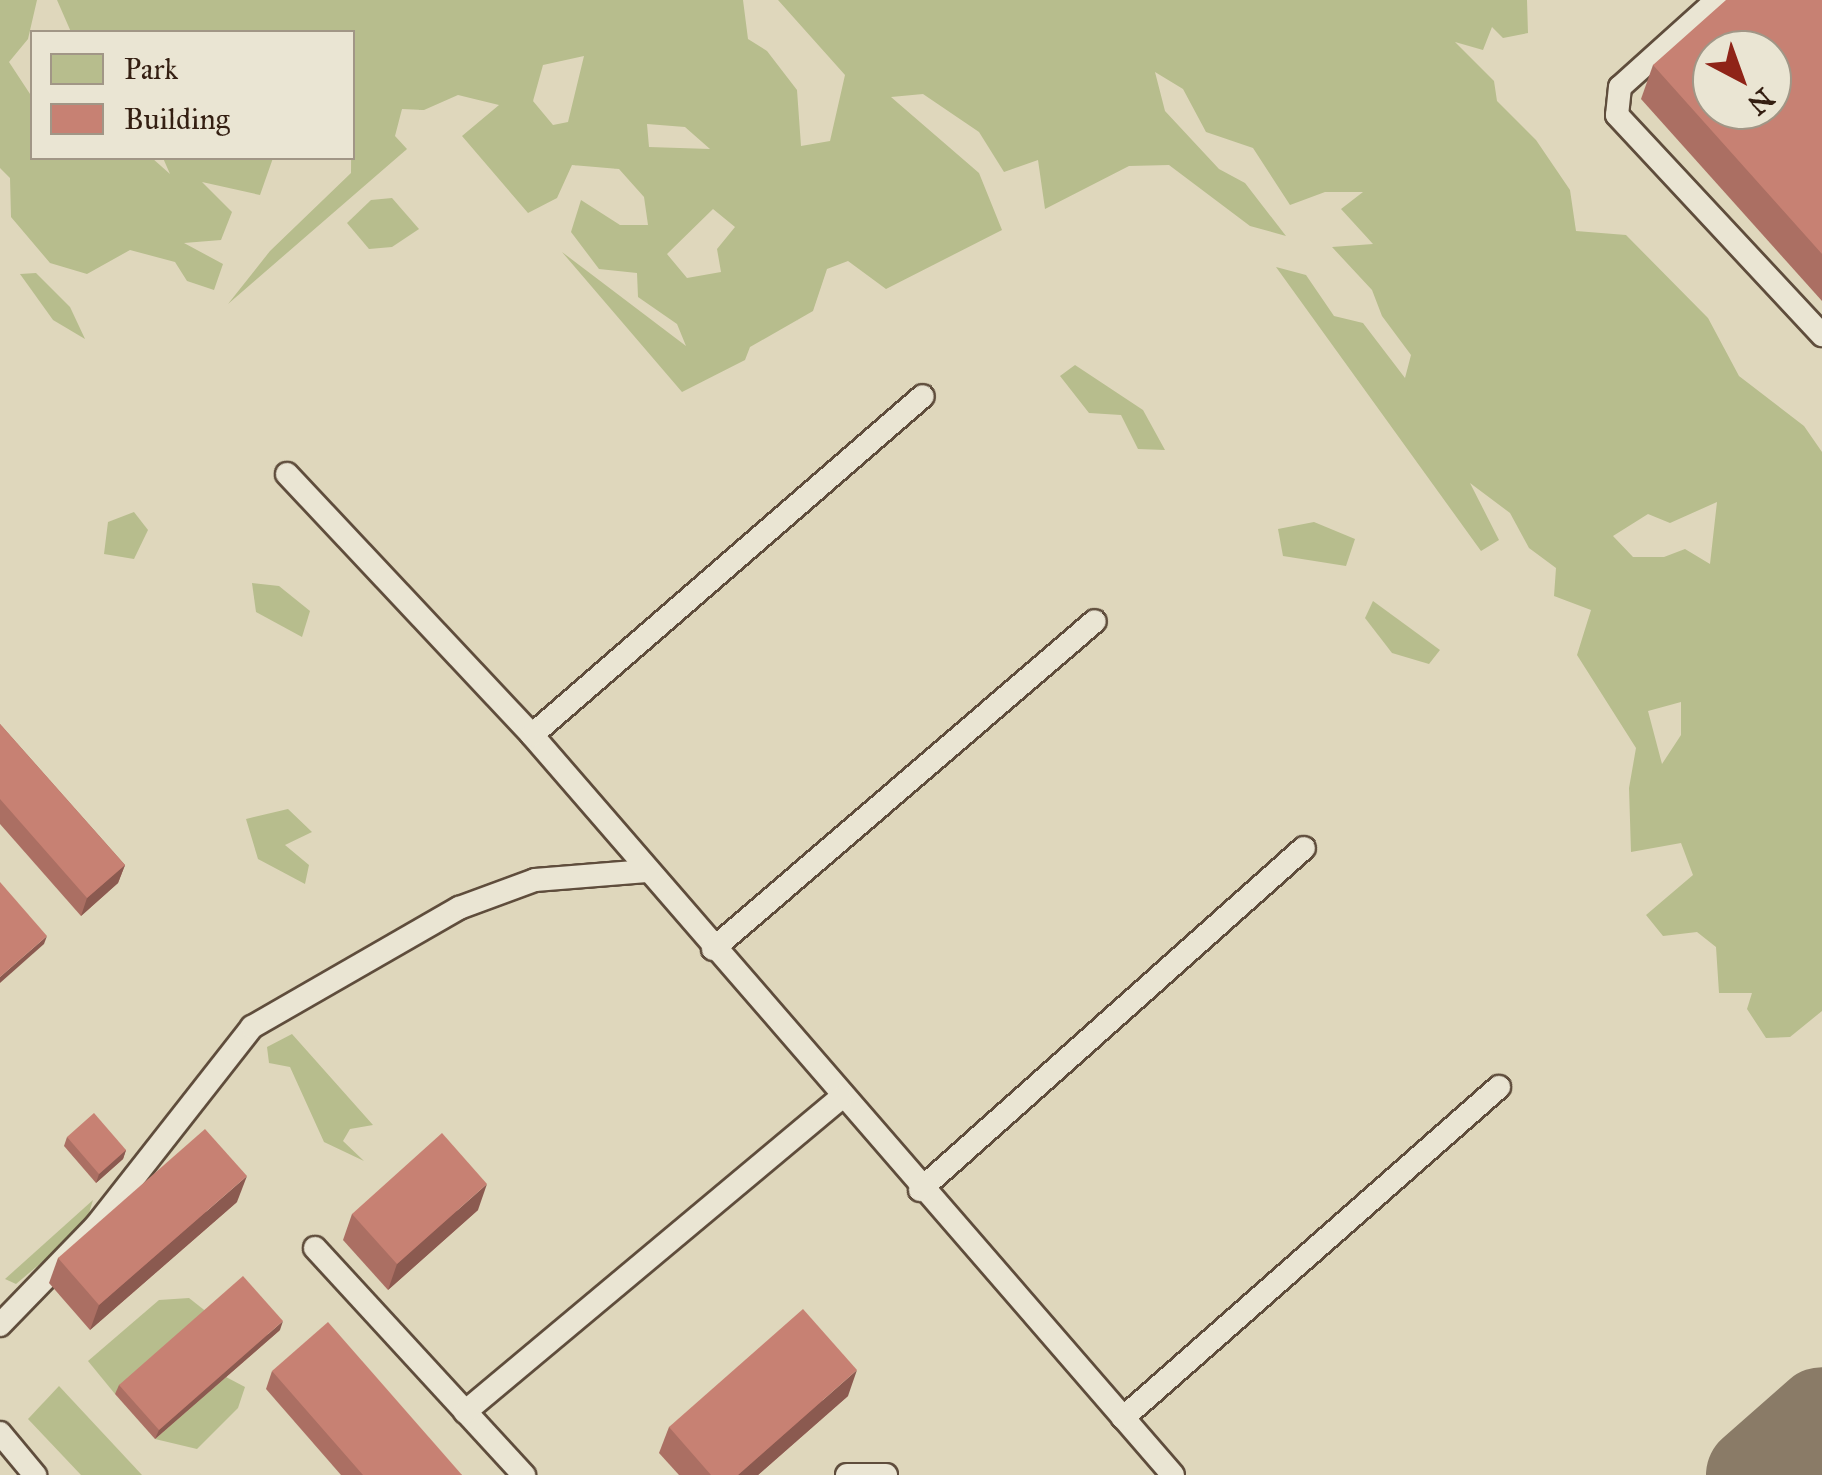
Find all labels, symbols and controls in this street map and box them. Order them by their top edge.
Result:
legend [30,30,355,160]
north arrow [1692,30,1792,130]
text: Park [124,51,178,87]
text: N [1740,81,1781,123]
text: Building [124,101,230,137]

